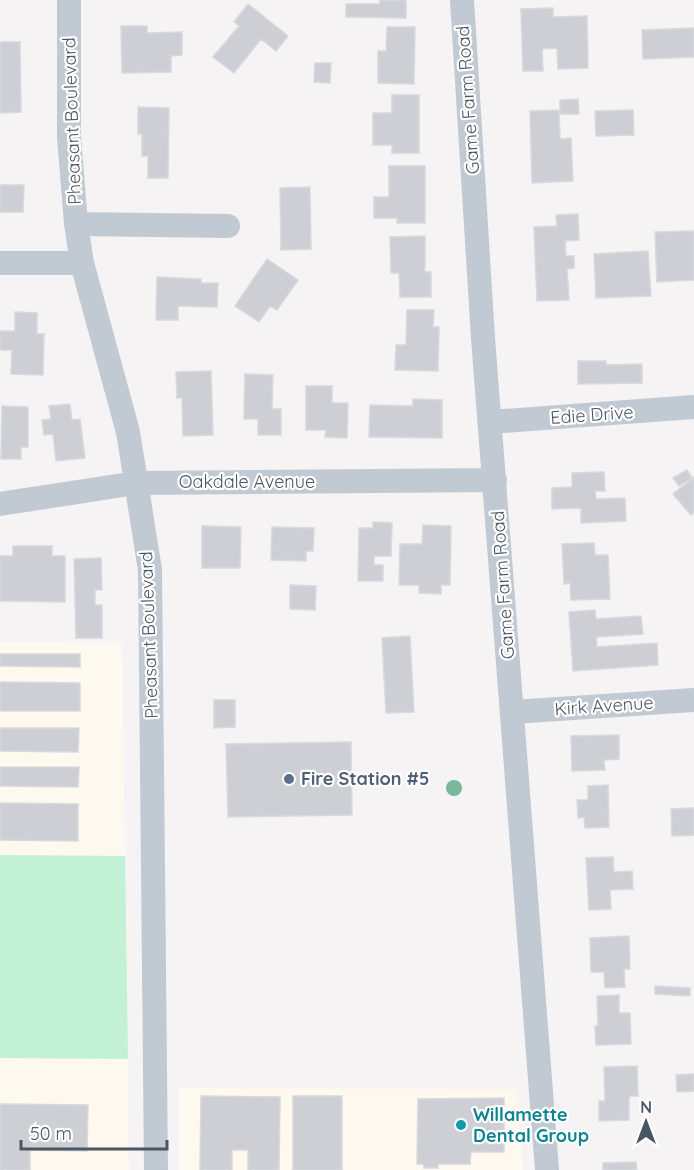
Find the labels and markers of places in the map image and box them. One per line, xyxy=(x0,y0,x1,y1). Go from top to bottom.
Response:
place label: Fire Station #5 xyxy=(301,767,429,790)
marker: Fire Station #5 xyxy=(282,772,296,786)
place label: Willamette Dental Group xyxy=(473,1103,589,1147)
marker: Willamette Dental Group xyxy=(454,1118,468,1132)

